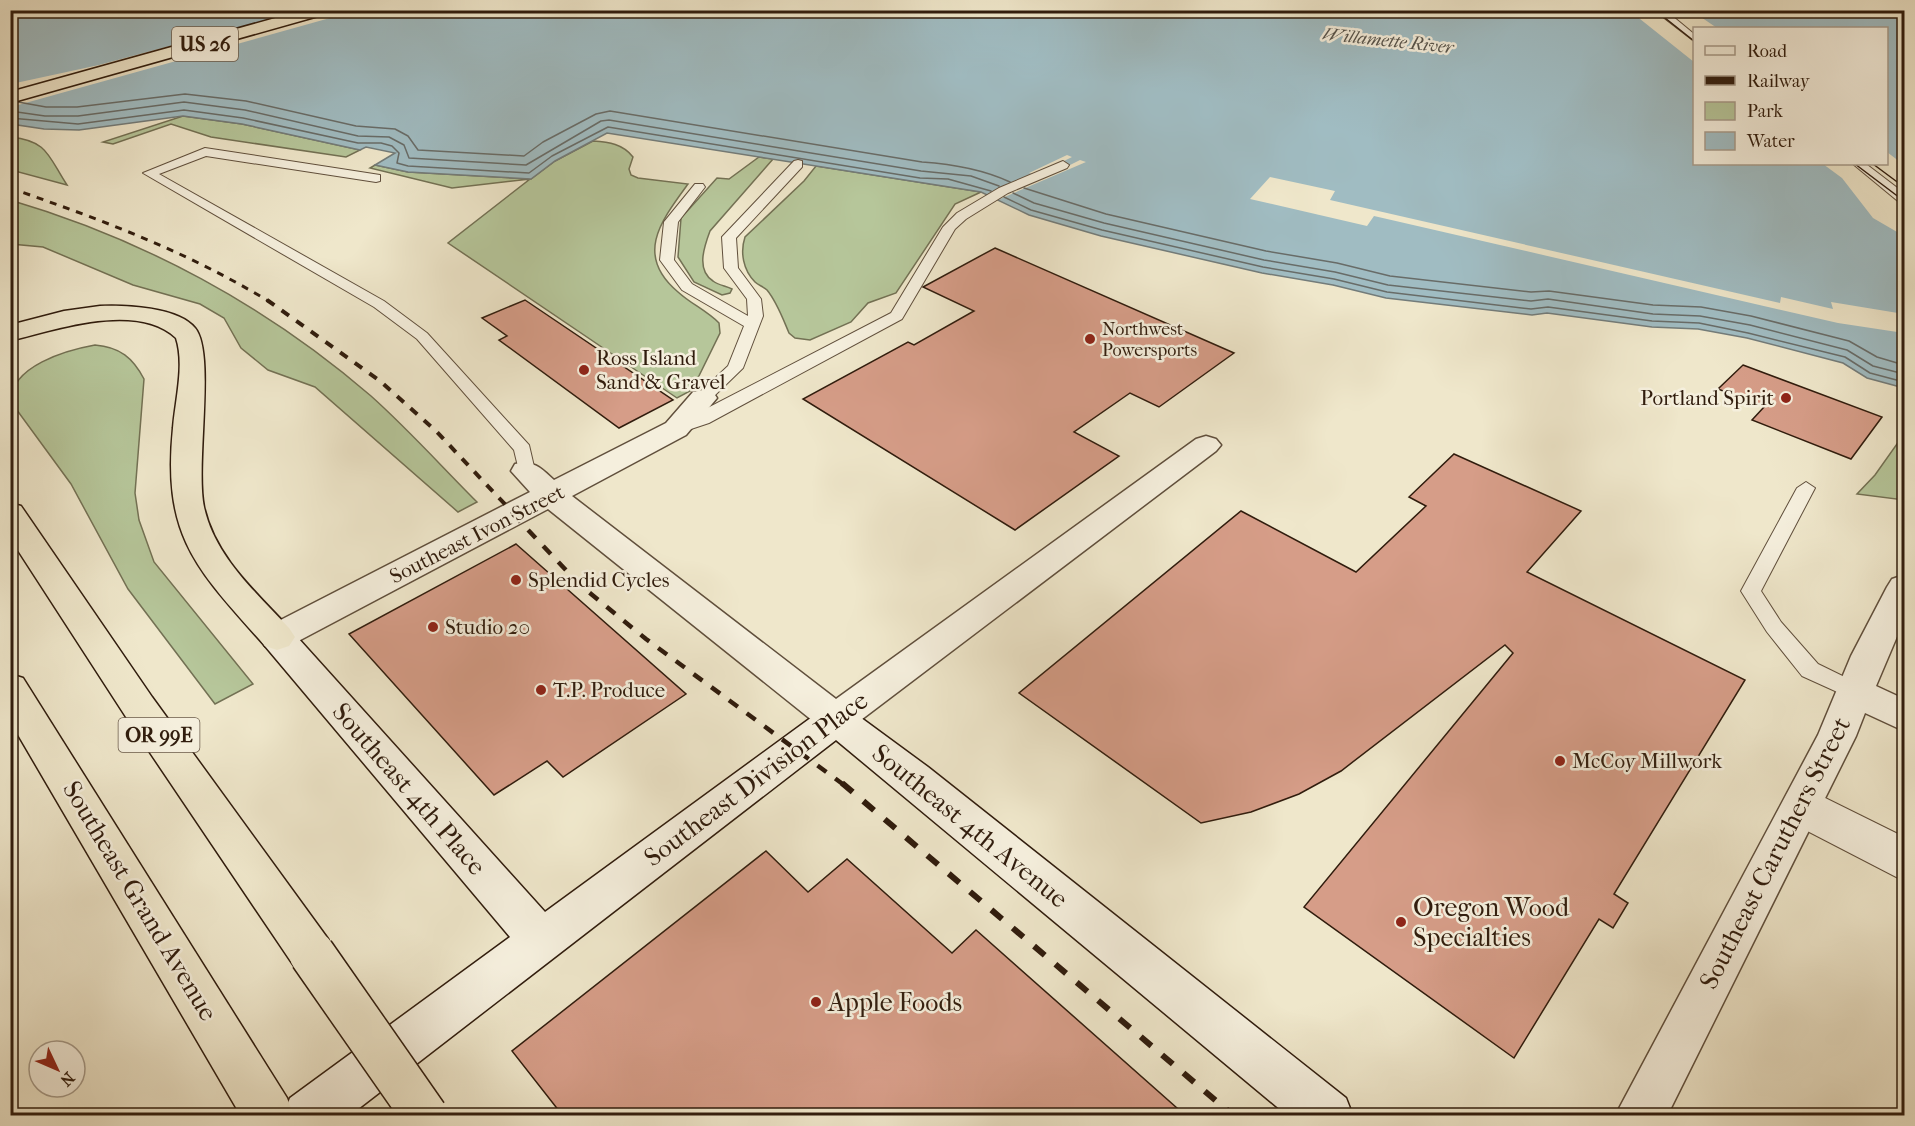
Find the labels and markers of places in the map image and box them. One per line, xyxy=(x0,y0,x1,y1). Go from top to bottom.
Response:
place label: Northwest Powersports xyxy=(1102,319,1197,361)
marker: Northwest Powersports xyxy=(1083,332,1097,346)
place label: Ross Island Sand & Gravel xyxy=(596,346,726,394)
marker: Ross Island Sand & Gravel xyxy=(577,363,591,377)
place label: Portland Spirit xyxy=(1640,386,1774,410)
marker: Portland Spirit xyxy=(1779,391,1793,405)
place label: Splendid Cycles xyxy=(528,568,670,592)
marker: Splendid Cycles xyxy=(509,573,523,587)
place label: Studio 20 xyxy=(445,615,530,639)
marker: Studio 20 xyxy=(426,620,440,634)
place label: T.P. Produce xyxy=(553,678,665,702)
marker: T.P. Produce xyxy=(534,683,548,697)
place label: McCoy Millwork xyxy=(1572,749,1722,773)
marker: McCoy Millwork xyxy=(1553,754,1567,768)
place label: Oregon Wood Specialties xyxy=(1413,892,1570,953)
marker: Oregon Wood Specialties xyxy=(1394,915,1408,929)
place label: Apple Foods xyxy=(827,987,962,1018)
marker: Apple Foods xyxy=(809,995,823,1009)

